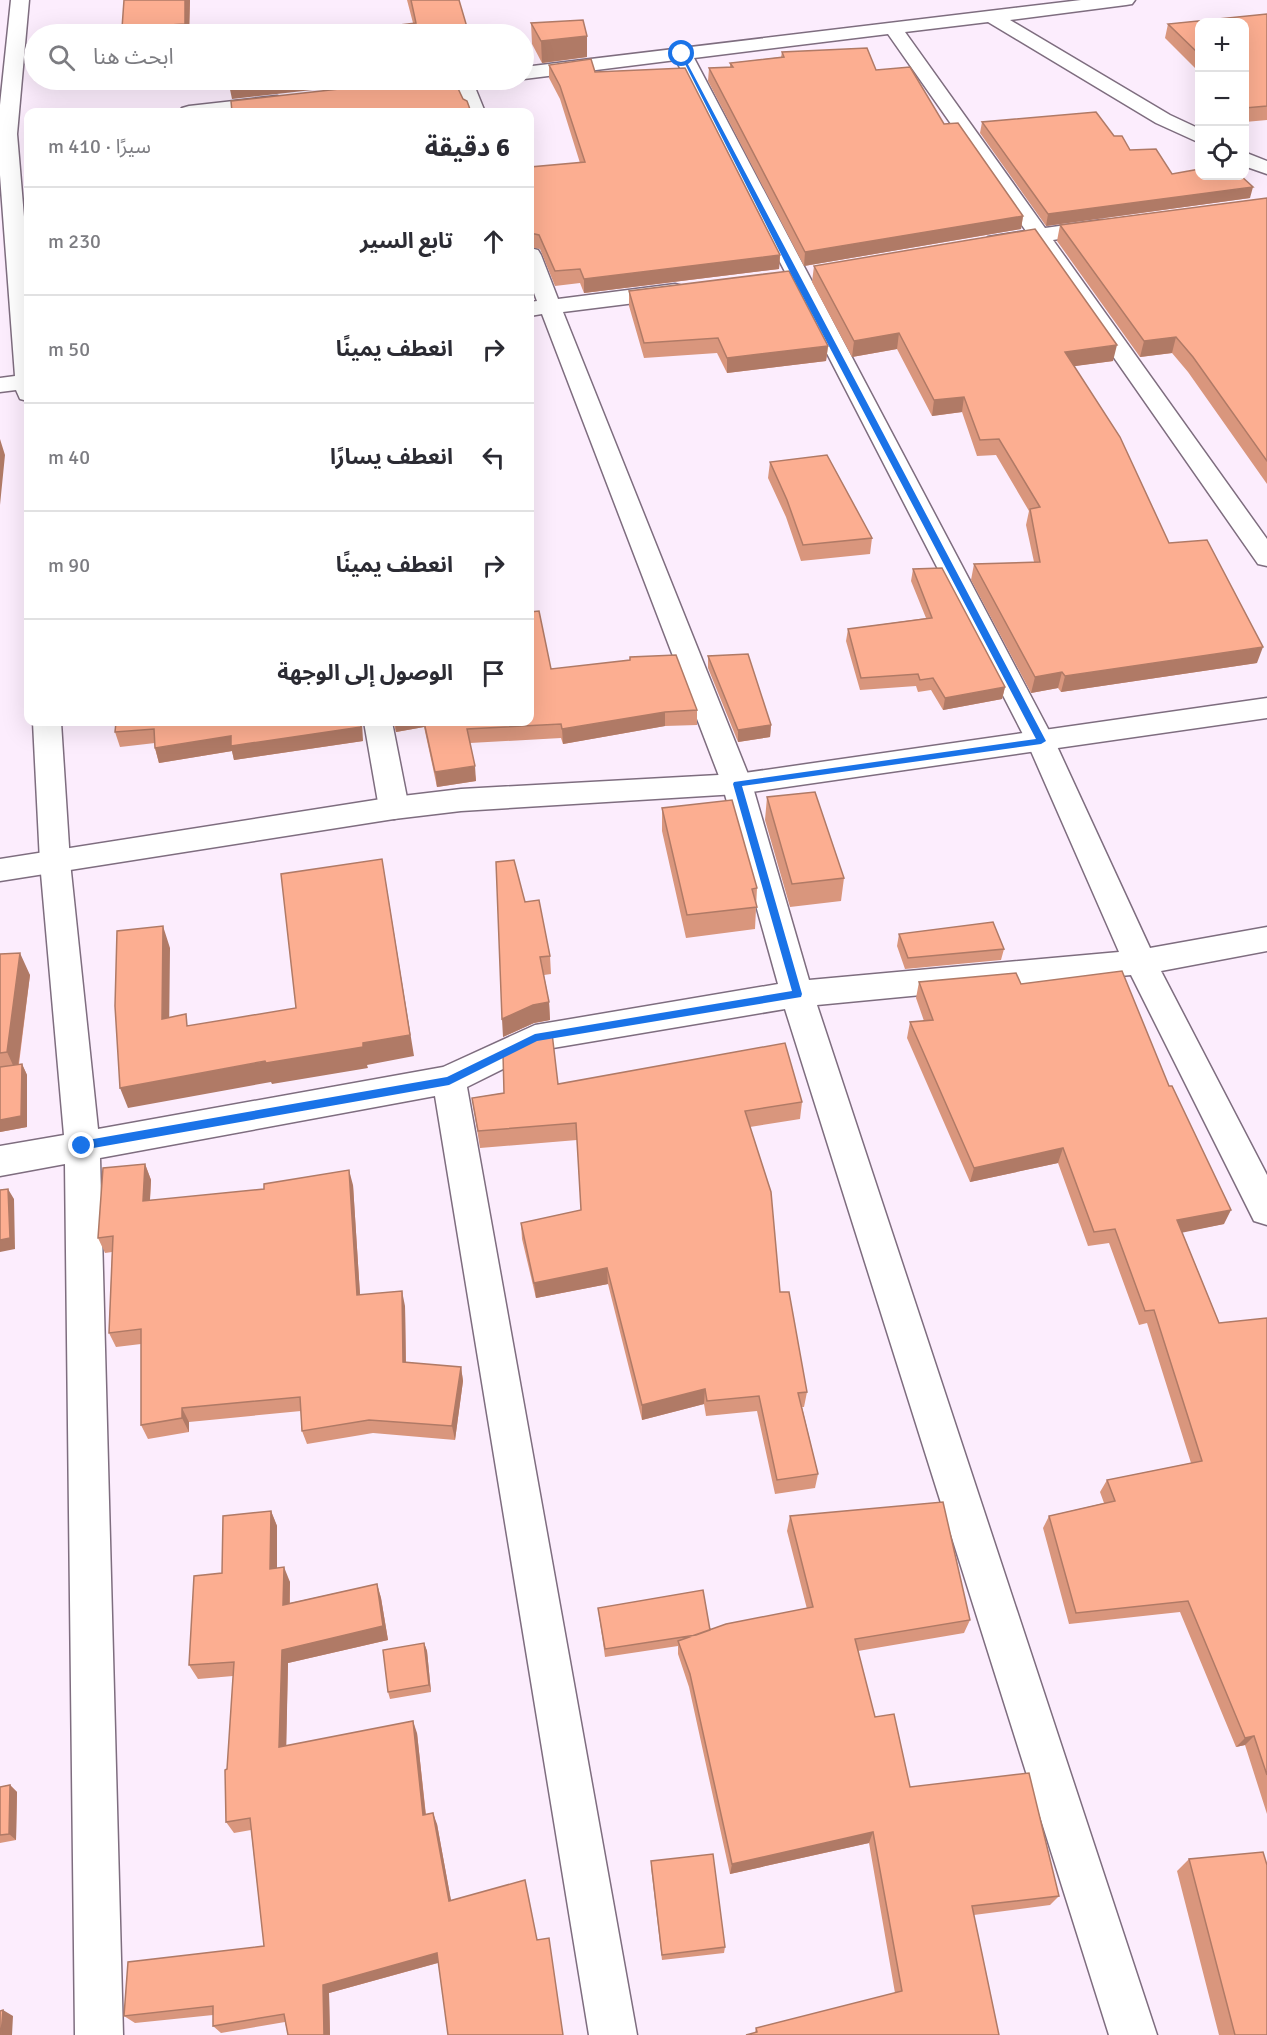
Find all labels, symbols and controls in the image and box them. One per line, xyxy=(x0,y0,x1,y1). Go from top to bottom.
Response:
map controls xyxy=(1195,18,1249,180)
button: + xyxy=(1195,18,1249,72)
search box xyxy=(24,24,534,90)
route start xyxy=(668,40,694,66)
icon: search xyxy=(45,41,78,74)
text: ابحث هنا xyxy=(93,43,174,70)
button: − xyxy=(1195,72,1249,126)
button: locate xyxy=(1195,126,1249,180)
text: 6 دقيقة xyxy=(425,132,510,164)
text: سيرًا · 410 m xyxy=(48,134,151,159)
icon: ahead xyxy=(477,225,510,258)
text: تابع السير xyxy=(360,227,453,254)
text: 230 m xyxy=(48,229,101,254)
icon: right xyxy=(477,333,510,366)
text: انعطف يمينًا xyxy=(336,335,453,362)
text: 50 m xyxy=(48,337,90,362)
icon: left xyxy=(477,441,510,474)
text: انعطف يسارًا xyxy=(330,443,453,470)
text: 40 m xyxy=(48,445,90,470)
icon: right xyxy=(477,549,510,582)
text: انعطف يمينًا xyxy=(336,551,453,578)
text: 90 m xyxy=(48,553,90,578)
icon: arrive xyxy=(477,657,510,690)
text: الوصول إلى الوجهة xyxy=(277,659,453,686)
route end xyxy=(68,1132,94,1158)

